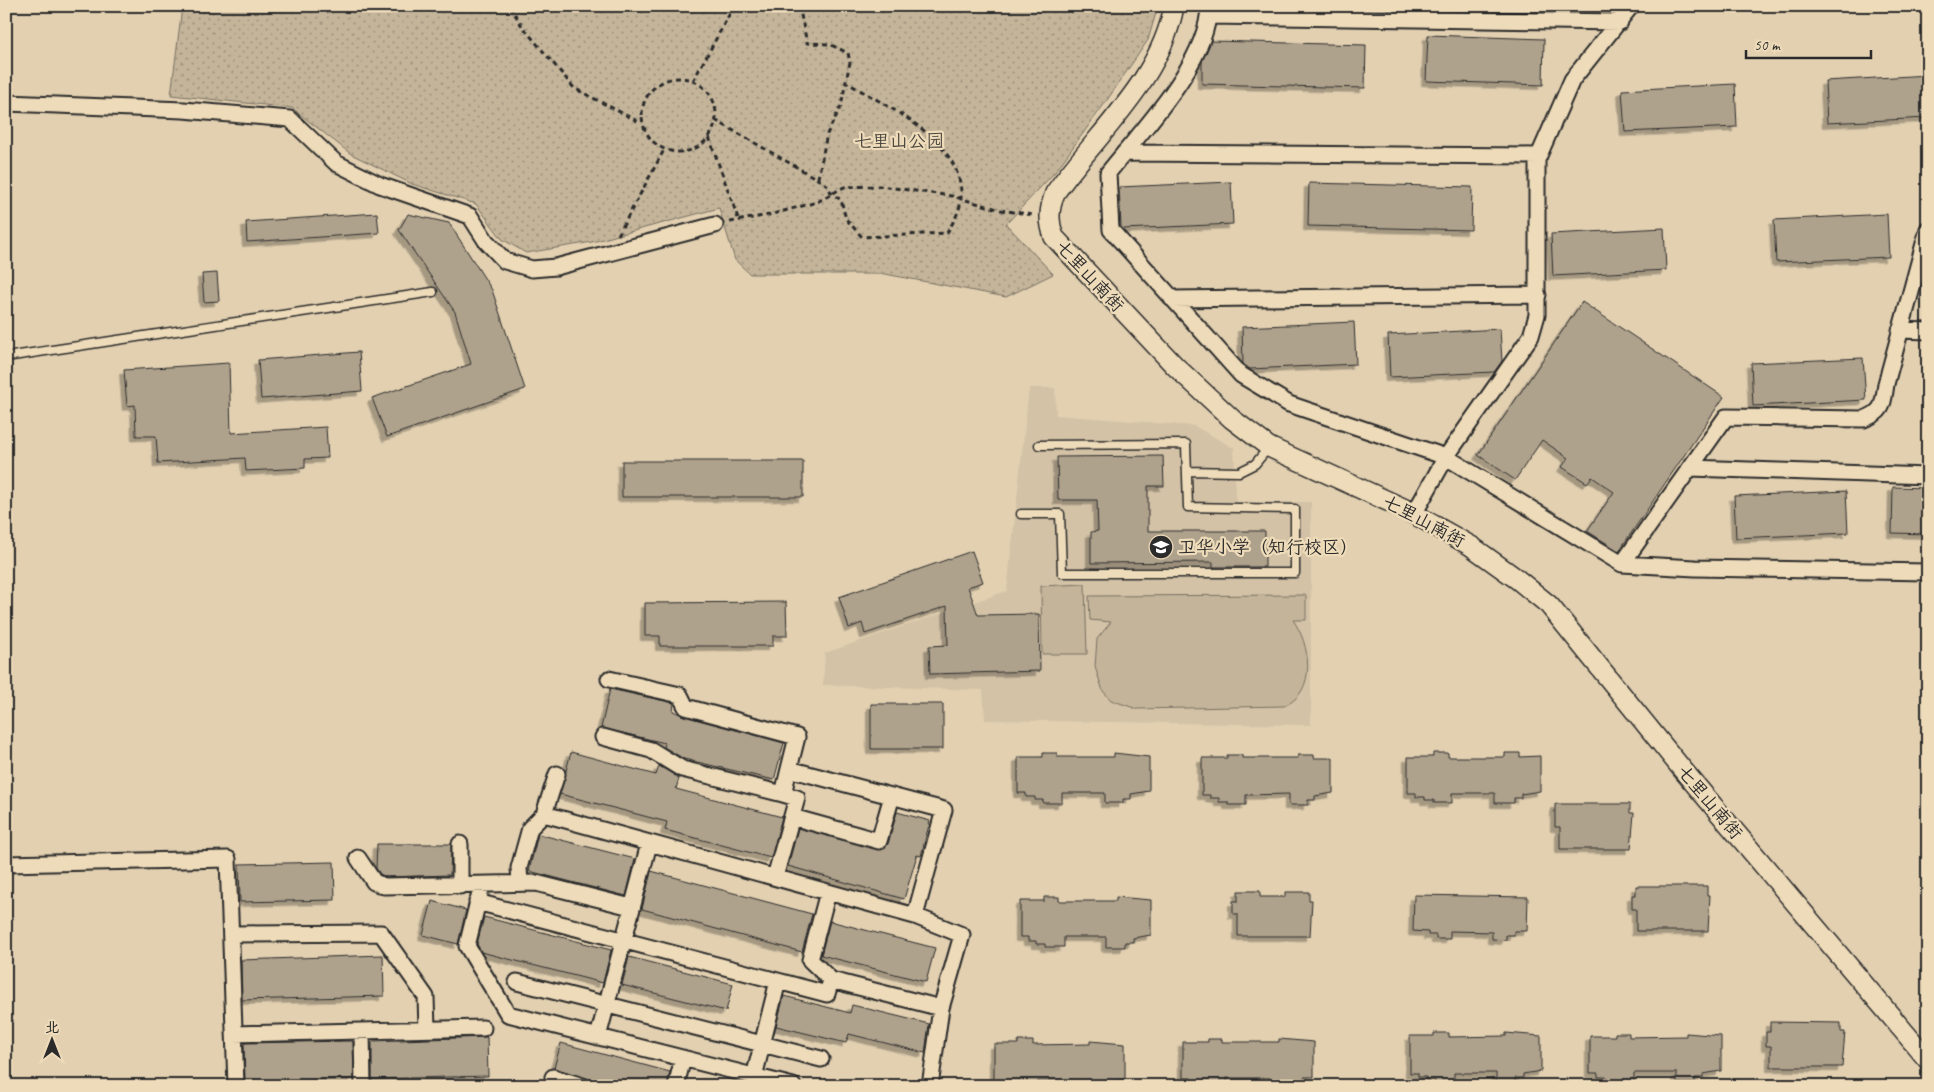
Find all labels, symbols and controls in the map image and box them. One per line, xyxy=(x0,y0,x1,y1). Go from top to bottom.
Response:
scale bar xyxy=(1746,28,1872,60)
text: 50 m xyxy=(1754,36,1781,55)
park label: 七里山公园 xyxy=(854,130,944,152)
street label: 七里山南街 xyxy=(1051,236,1129,316)
street label: 七里山南街 xyxy=(1379,490,1469,552)
school or university icon: 卫华小学（知行校区） xyxy=(1148,534,1174,560)
place label: 卫华小学（知行校区） xyxy=(1178,536,1358,558)
street label: 七里山南街 xyxy=(1673,760,1747,844)
north arrow xyxy=(28,1014,78,1064)
text: 北 xyxy=(45,1019,59,1036)

